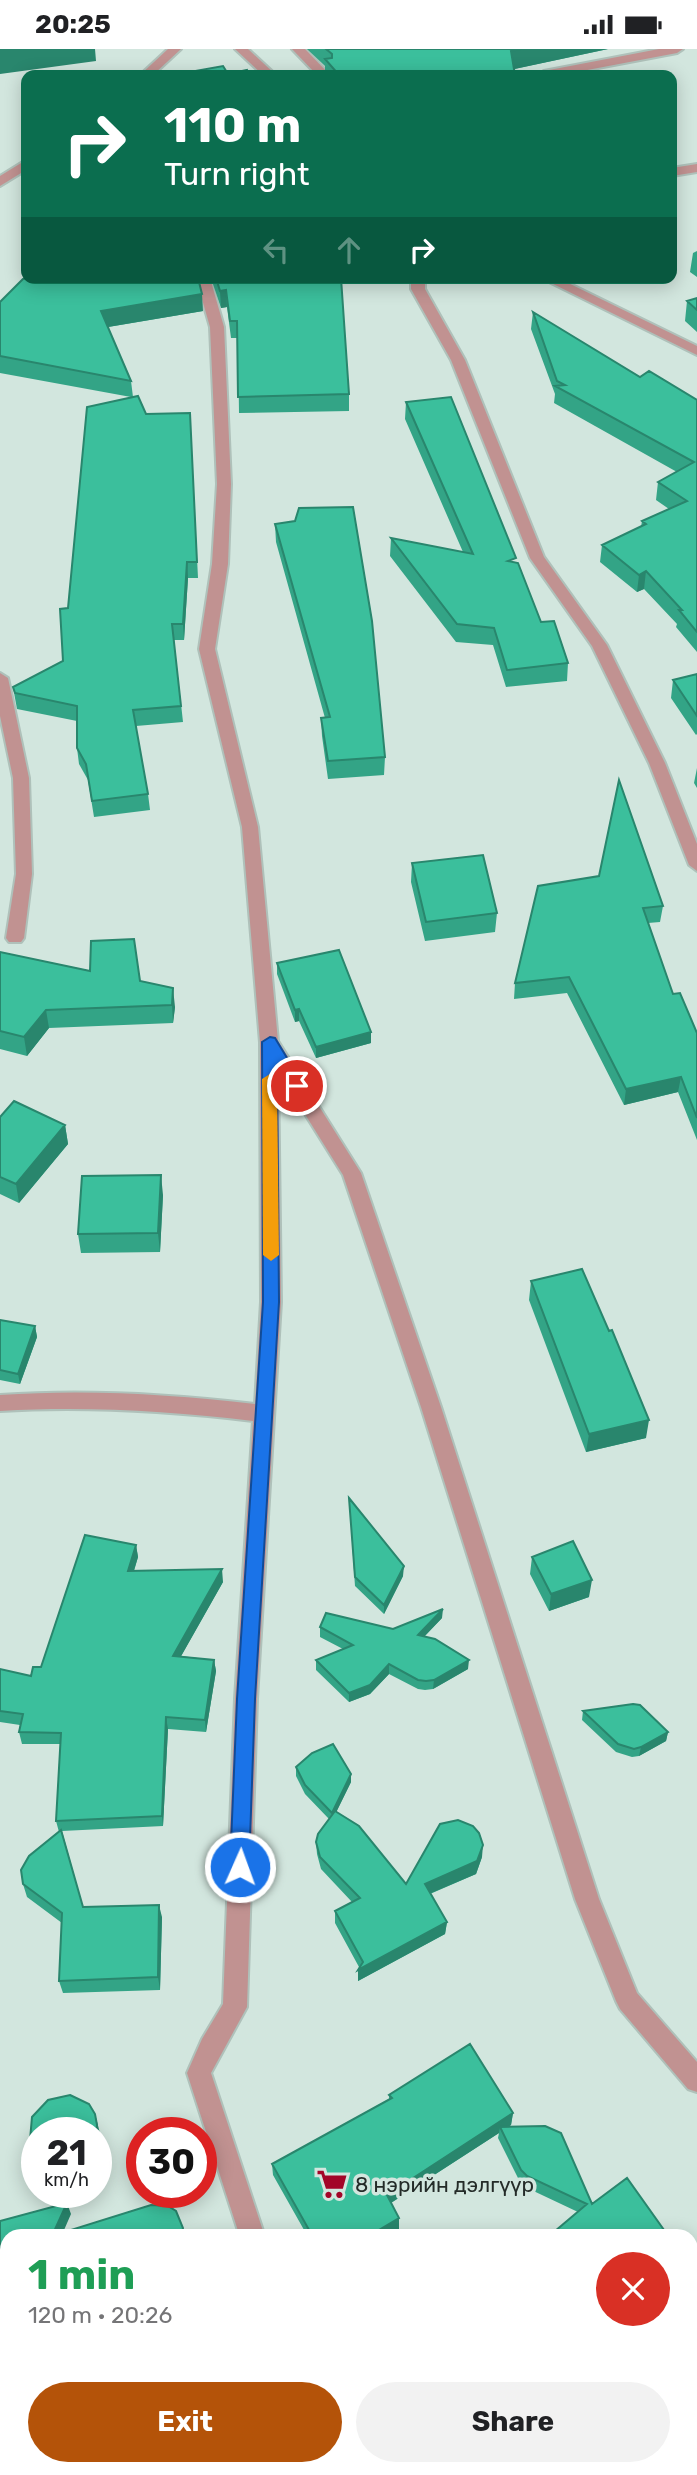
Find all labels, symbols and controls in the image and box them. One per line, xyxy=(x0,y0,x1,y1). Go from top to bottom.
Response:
text: 20:25 xyxy=(35,9,111,40)
text: 110 m xyxy=(164,96,301,154)
icon: right xyxy=(49,98,140,189)
text: Turn right xyxy=(164,155,309,193)
icon: left xyxy=(257,231,295,269)
icon: ahead xyxy=(330,231,368,269)
icon: right xyxy=(403,231,441,269)
pin xyxy=(267,1056,327,1116)
icon: arrive xyxy=(278,1067,316,1105)
position arrow xyxy=(203,1830,277,1904)
speed limit sign: 30 xyxy=(126,2117,217,2208)
text: 21 xyxy=(46,2132,87,2174)
supermarket icon: 8 нэрийн дэлгүүр xyxy=(315,2167,349,2201)
text: km/h xyxy=(44,2169,89,2191)
place label: 8 нэрийн дэлгүүр xyxy=(355,2172,534,2197)
text: 1 min xyxy=(28,2250,135,2300)
button: close xyxy=(596,2252,670,2326)
text: 120 m · 20:26 xyxy=(28,2301,172,2329)
button: Exit xyxy=(28,2382,342,2462)
button: Share xyxy=(356,2382,670,2462)

